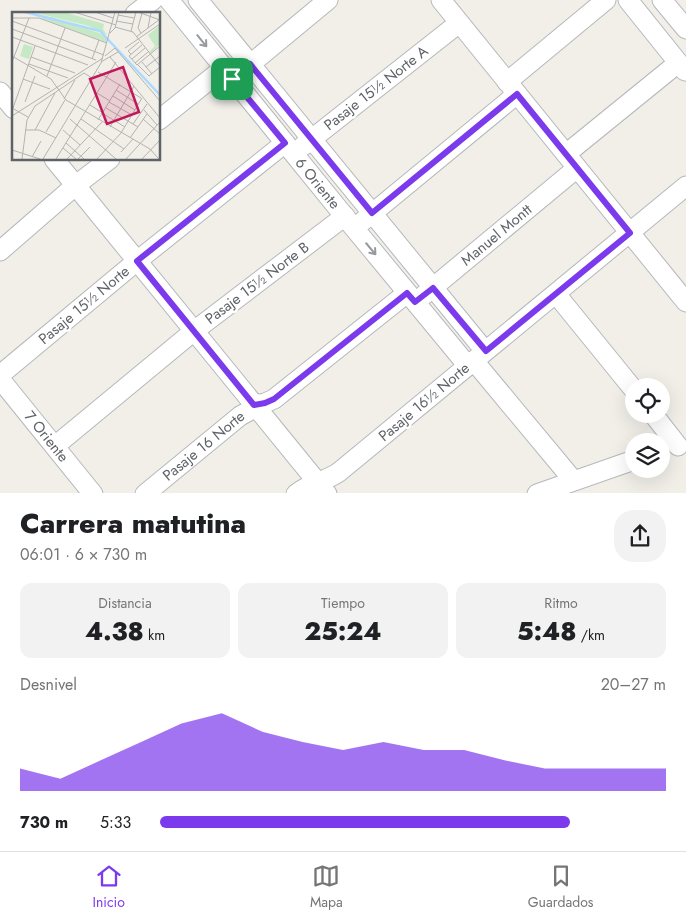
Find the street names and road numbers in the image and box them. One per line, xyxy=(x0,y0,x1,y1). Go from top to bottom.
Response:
street label: Pasaje 15½ Norte A xyxy=(319,40,433,136)
street label: 6 Oriente xyxy=(290,153,346,214)
street label: Manuel Montt xyxy=(456,199,537,271)
street label: Pasaje 15½ Norte B xyxy=(200,236,314,330)
street label: Pasaje 15½ Norte xyxy=(34,260,134,350)
street label: Pasaje 16½ Norte xyxy=(374,357,474,447)
street label: Pasaje 16 Norte xyxy=(158,405,250,486)
street label: 7 Oriente xyxy=(19,406,74,467)

